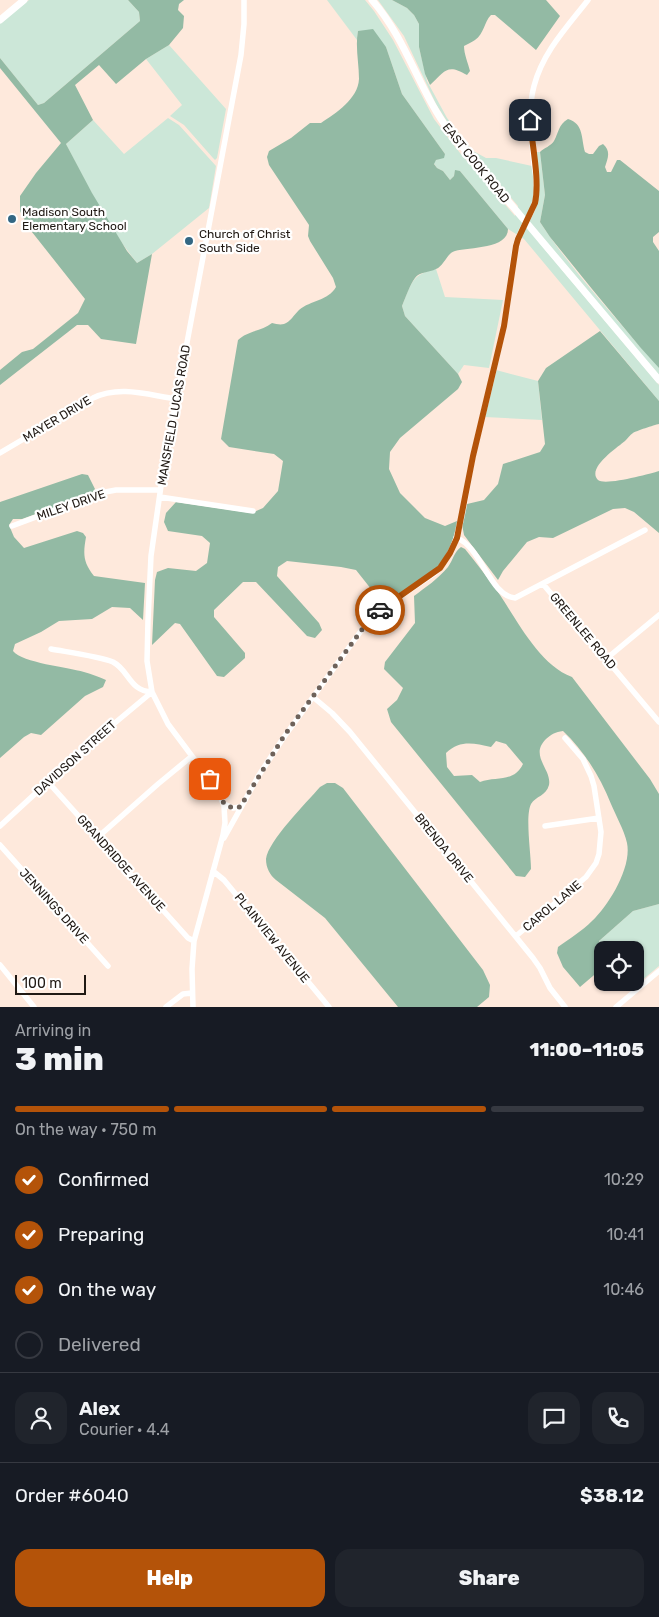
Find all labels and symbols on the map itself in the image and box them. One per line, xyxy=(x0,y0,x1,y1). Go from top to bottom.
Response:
pin xyxy=(509,99,551,141)
street label: EAST COOK ROAD xyxy=(440,120,512,206)
place label: Madison South Elementary School xyxy=(22,205,127,233)
marker: Madison South Elementary School xyxy=(6,213,18,225)
place label: Church of Christ South Side xyxy=(199,227,291,255)
marker: Church of Christ South Side xyxy=(183,235,195,247)
street label: MANSFIELD LUCAS ROAD xyxy=(155,344,193,486)
street label: MAYER DRIVE xyxy=(20,393,94,445)
street label: MILEY DRIVE xyxy=(35,487,107,523)
courier xyxy=(355,585,405,635)
street label: GREENLEE ROAD xyxy=(547,590,619,672)
street label: DAVIDSON STREET xyxy=(31,717,119,799)
pin xyxy=(189,758,231,800)
street label: BRENDA DRIVE xyxy=(412,811,476,885)
street label: GRANDRIDGE AVENUE xyxy=(74,812,168,914)
street label: JENNINGS DRIVE xyxy=(17,866,91,946)
street label: CAROL LANE xyxy=(520,878,584,934)
street label: PLAINVIEW AVENUE xyxy=(232,890,312,986)
scale bar xyxy=(15,972,86,995)

